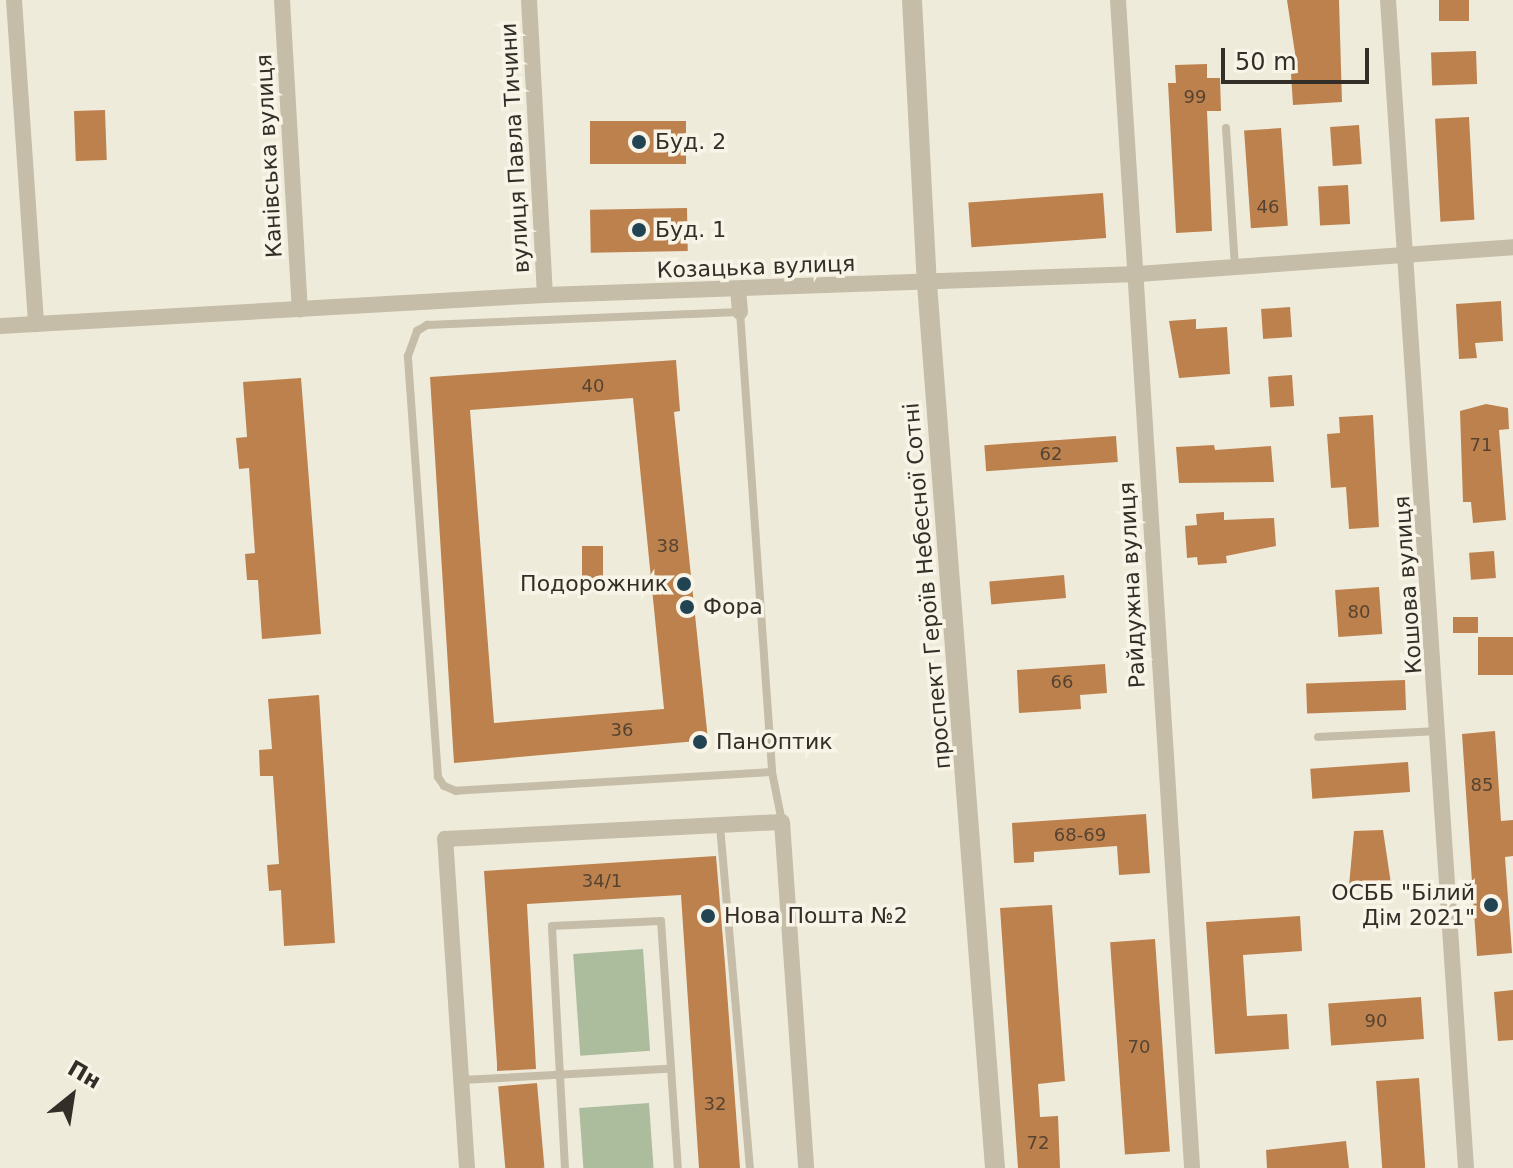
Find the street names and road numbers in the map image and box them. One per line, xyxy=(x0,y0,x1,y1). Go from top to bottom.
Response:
street label: вулиця Павла Тичини xyxy=(495,22,535,274)
street label: Канівська вулиця xyxy=(250,53,288,259)
street label: Козацька вулиця xyxy=(656,250,856,284)
street label: проспект Героїв Небесної Сотні xyxy=(898,402,956,770)
street label: Райдужна вулиця xyxy=(1113,481,1151,689)
street label: Кошова вулиця xyxy=(1389,495,1427,675)

